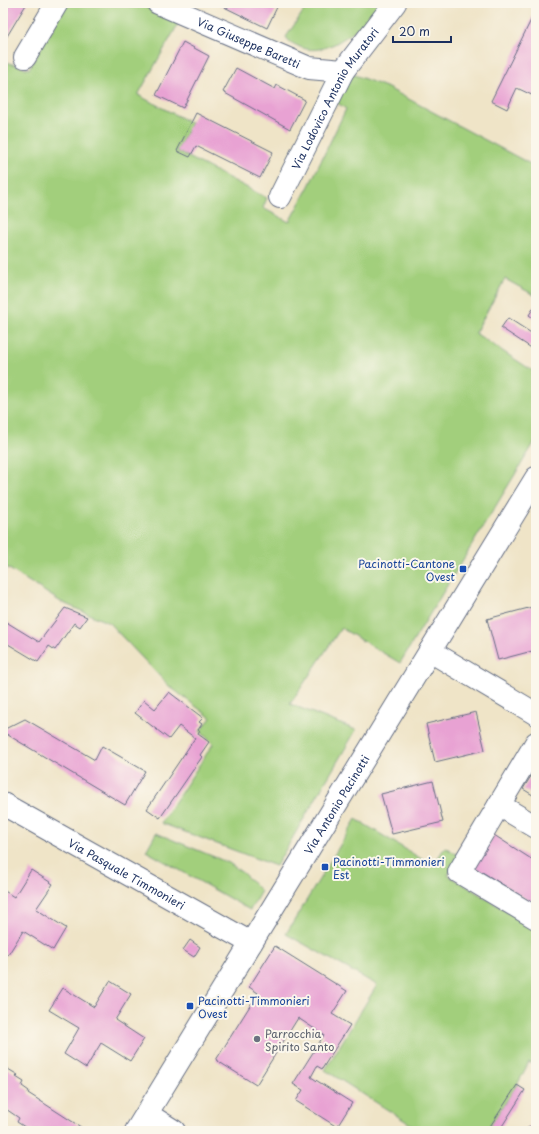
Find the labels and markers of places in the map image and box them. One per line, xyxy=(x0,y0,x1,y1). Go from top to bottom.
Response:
place label: Pacinotti-Cantone Ovest xyxy=(358,555,456,585)
marker: Pacinotti-Cantone Ovest xyxy=(458,564,468,574)
place label: Pacinotti-Timmonieri Est xyxy=(333,853,445,883)
marker: Pacinotti-Timmonieri Est xyxy=(320,862,330,872)
place label: Pacinotti-Timmonieri Ovest xyxy=(198,992,310,1022)
marker: Pacinotti-Timmonieri Ovest xyxy=(185,1001,195,1011)
place label: Parrocchia Spirito Santo xyxy=(265,1025,334,1055)
marker: Parrocchia Spirito Santo xyxy=(252,1034,262,1044)

